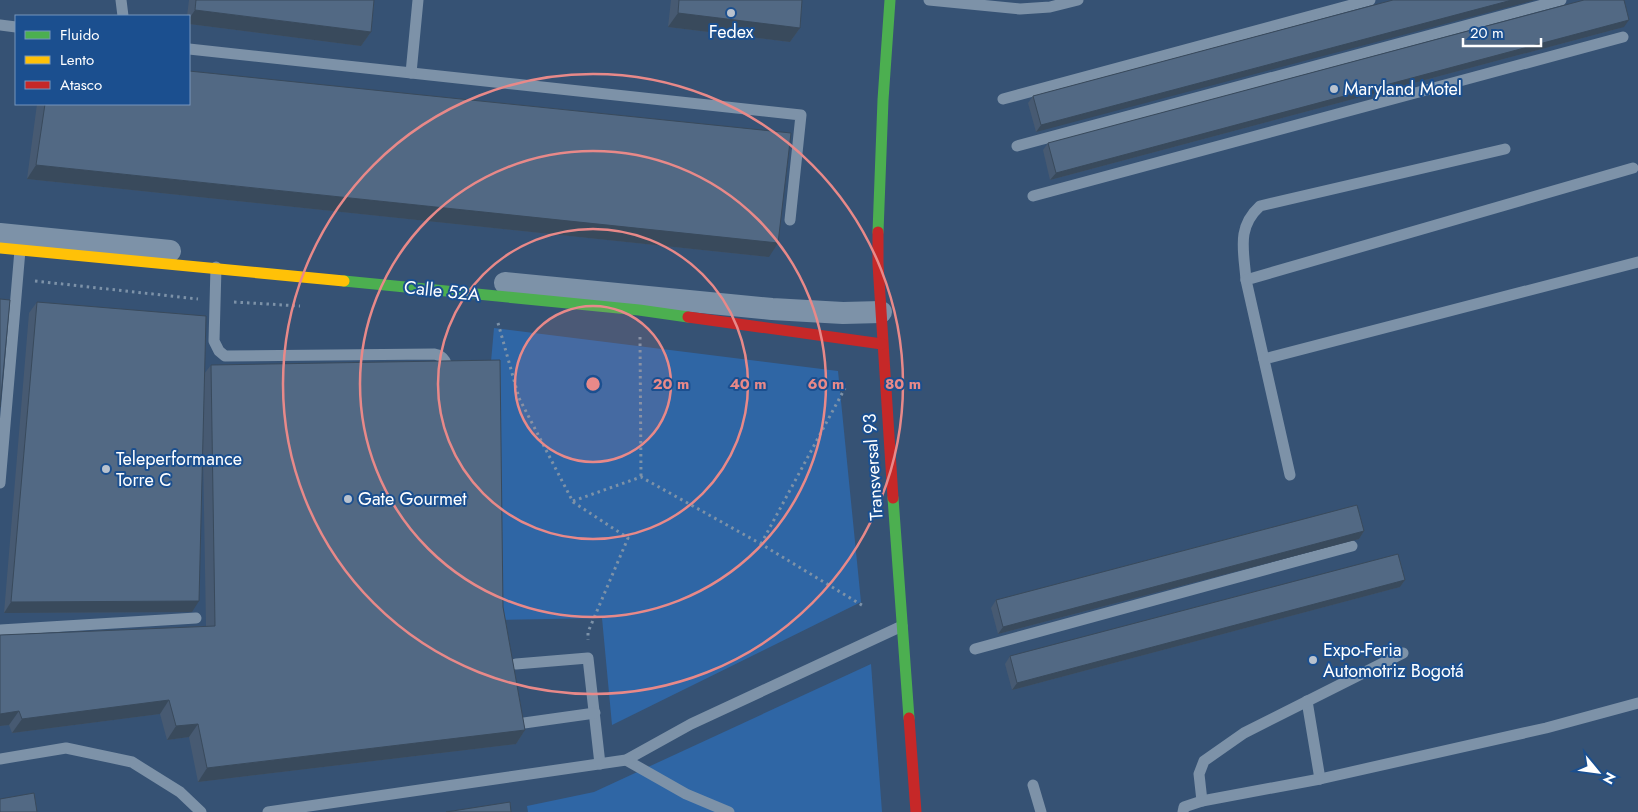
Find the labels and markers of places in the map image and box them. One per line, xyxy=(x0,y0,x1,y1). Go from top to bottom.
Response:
marker: Fedex xyxy=(725,7,737,19)
place label: Fedex xyxy=(709,19,754,45)
place label: Maryland Motel xyxy=(1344,76,1462,102)
marker: Maryland Motel xyxy=(1328,83,1340,95)
centre of rings xyxy=(584,375,602,393)
place label: Teleperformance Torre C xyxy=(116,446,242,493)
marker: Teleperformance Torre C xyxy=(100,463,112,475)
place label: Gate Gourmet xyxy=(358,486,467,512)
marker: Gate Gourmet xyxy=(342,493,354,505)
place label: Expo-Feria Automotriz Bogotá xyxy=(1323,637,1464,684)
marker: Expo-Feria Automotriz Bogotá xyxy=(1307,654,1319,666)

